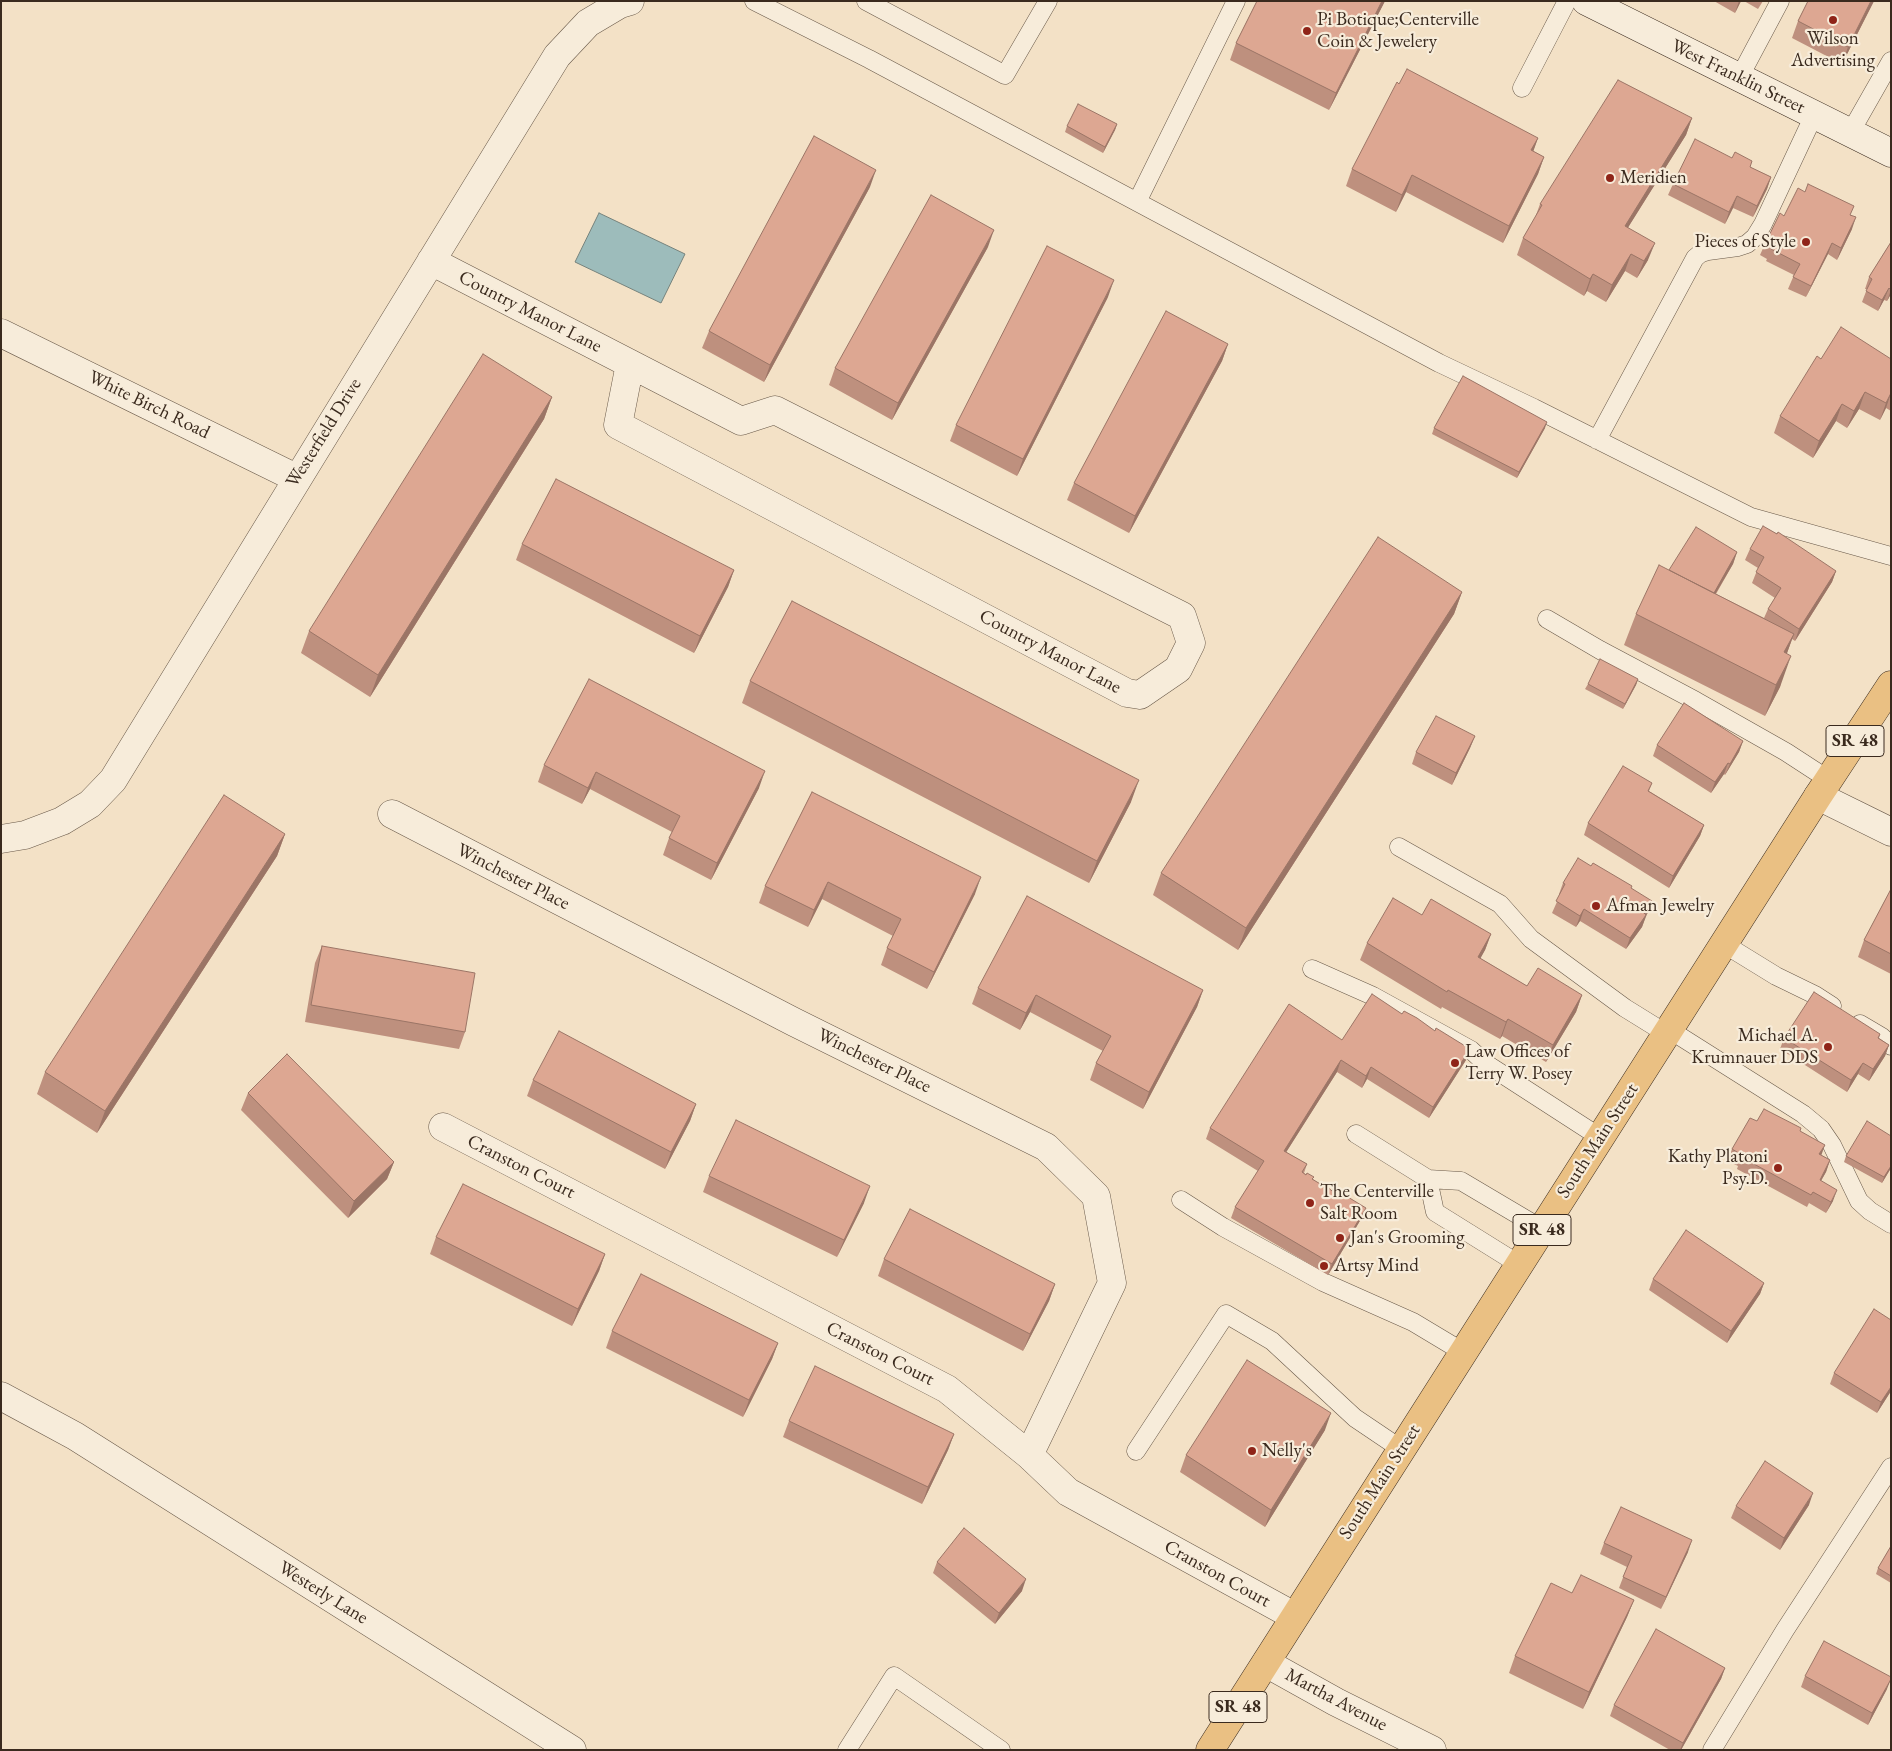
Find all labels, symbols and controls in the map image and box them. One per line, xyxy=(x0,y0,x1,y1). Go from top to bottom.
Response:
place label: Pi Botique;Centerville Coin & Jewelery xyxy=(1317,9,1479,53)
marker: Wilson Advertising xyxy=(1827,14,1839,26)
marker: Pi Botique;Centerville Coin & Jewelery xyxy=(1301,25,1313,37)
place label: Wilson Advertising xyxy=(1791,28,1875,72)
street label: West Franklin Street xyxy=(1667,35,1809,119)
place label: Meridien xyxy=(1620,167,1687,189)
marker: Meridien xyxy=(1604,172,1616,184)
place label: Pieces of Style xyxy=(1695,231,1796,253)
marker: Pieces of Style xyxy=(1800,236,1812,248)
street label: Country Manor Lane xyxy=(455,266,605,358)
street label: White Birch Road xyxy=(85,366,213,444)
street label: Westerfield Drive xyxy=(281,374,367,492)
street label: Country Manor Lane xyxy=(975,605,1125,699)
road number: SR 48 xyxy=(1826,726,1884,756)
street label: Winchester Place xyxy=(453,839,573,915)
place label: Afman Jewelry xyxy=(1606,895,1714,917)
marker: Afman Jewelry xyxy=(1590,900,1602,912)
street label: Winchester Place xyxy=(813,1024,935,1098)
place label: Michael A. Krumnauer DDS xyxy=(1691,1025,1818,1069)
place label: Law Offices of Terry W. Posey xyxy=(1465,1041,1572,1085)
marker: Michael A. Krumnauer DDS xyxy=(1822,1041,1834,1053)
marker: Law Offices of Terry W. Posey xyxy=(1449,1057,1461,1069)
street label: South Main Street xyxy=(1552,1079,1644,1203)
street label: Cranston Court xyxy=(463,1130,579,1204)
place label: Kathy Platoni Psy.D. xyxy=(1668,1146,1768,1190)
marker: Kathy Platoni Psy.D. xyxy=(1772,1162,1784,1174)
place label: The Centerville Salt Room xyxy=(1320,1181,1434,1225)
marker: The Centerville Salt Room xyxy=(1304,1197,1316,1209)
road number: SR 48 xyxy=(1513,1214,1571,1246)
place label: Jan's Grooming xyxy=(1350,1227,1465,1249)
marker: Jan's Grooming xyxy=(1334,1232,1346,1244)
place label: Artsy Mind xyxy=(1334,1255,1419,1277)
marker: Artsy Mind xyxy=(1318,1260,1330,1272)
street label: Cranston Court xyxy=(822,1317,938,1391)
street label: South Main Street xyxy=(1334,1420,1426,1544)
place label: Nelly's xyxy=(1262,1440,1312,1462)
marker: Nelly's xyxy=(1246,1445,1258,1457)
street label: Cranston Court xyxy=(1160,1535,1274,1613)
street label: Westerly Lane xyxy=(274,1556,372,1630)
street label: Martha Avenue xyxy=(1281,1664,1391,1736)
road number: SR 48 xyxy=(1209,1691,1267,1722)

